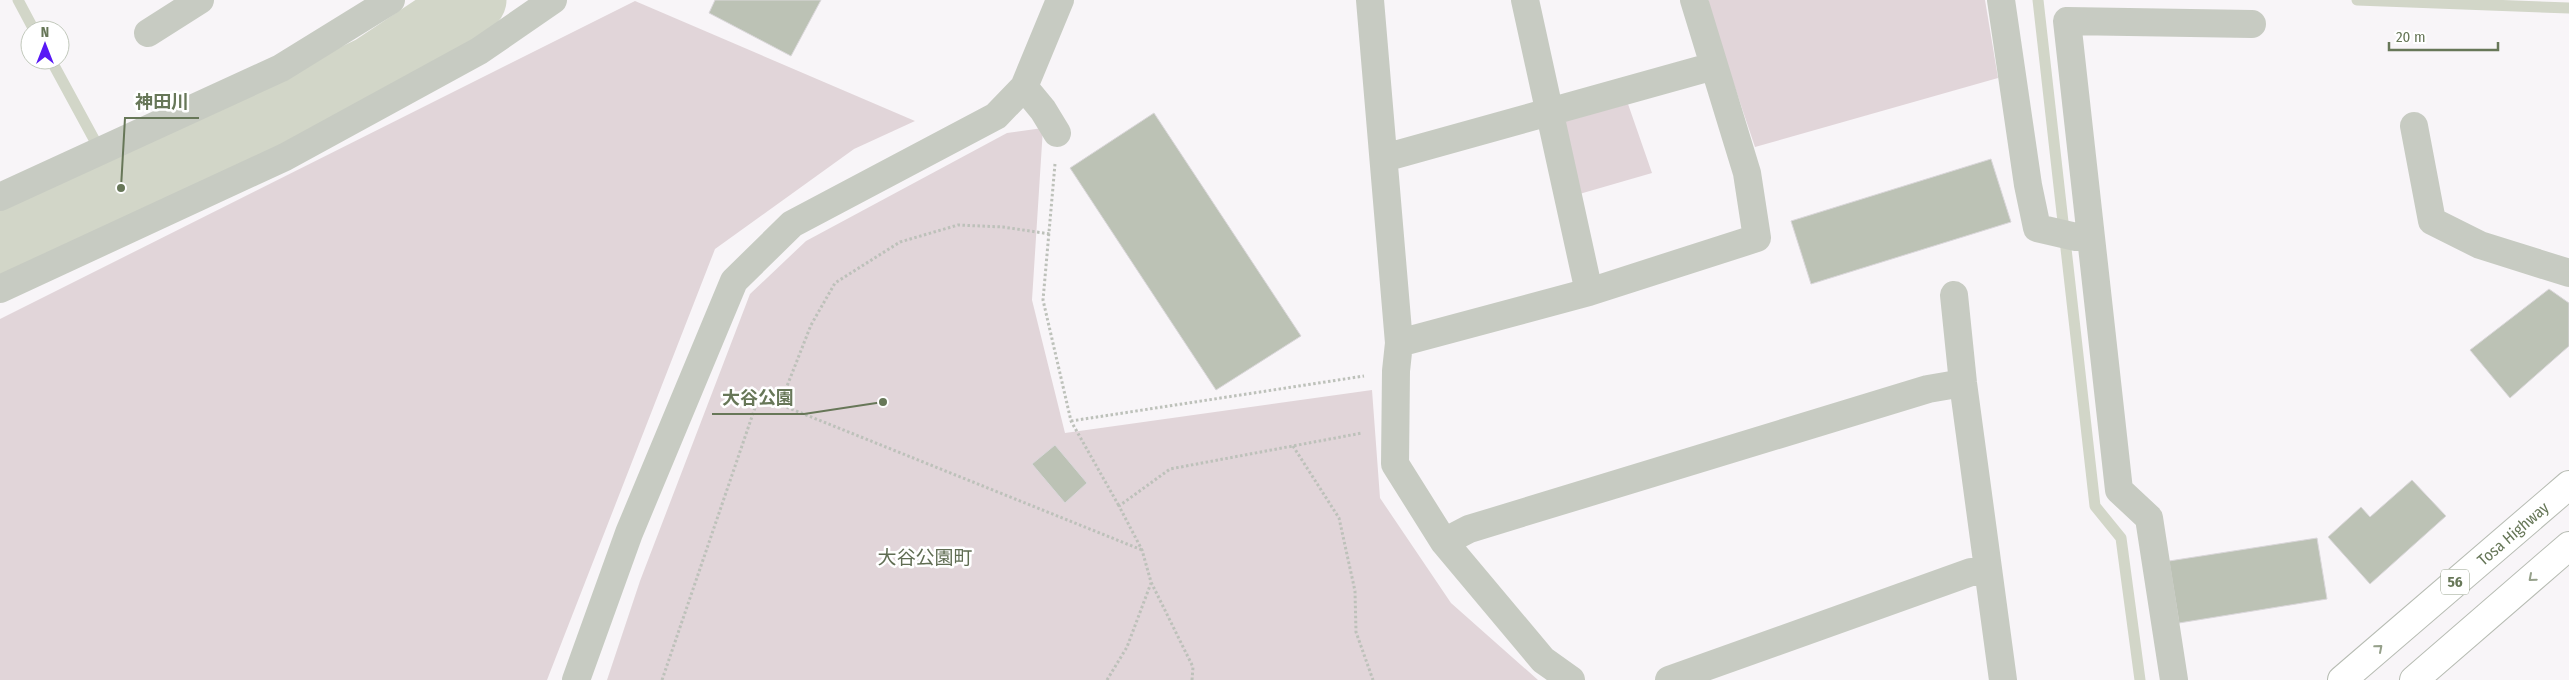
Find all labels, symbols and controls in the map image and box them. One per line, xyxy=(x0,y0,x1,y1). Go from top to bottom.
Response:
north arrow xyxy=(20,20,70,70)
scale bar xyxy=(2389,20,2498,52)
text: N xyxy=(41,24,49,41)
text: 20 m xyxy=(2396,28,2426,46)
callout: 神田川 xyxy=(125,85,199,118)
text: 神田川 xyxy=(135,91,189,113)
callout: 大谷公園 xyxy=(712,381,804,414)
text: 大谷公園 xyxy=(722,387,794,409)
street label: Tosa Highway xyxy=(2473,497,2553,569)
district label: 大谷公園町 xyxy=(877,546,973,569)
road number: 56 xyxy=(2441,570,2469,594)
one-way arrow xyxy=(2529,572,2538,581)
one-way arrow xyxy=(2373,645,2382,654)

